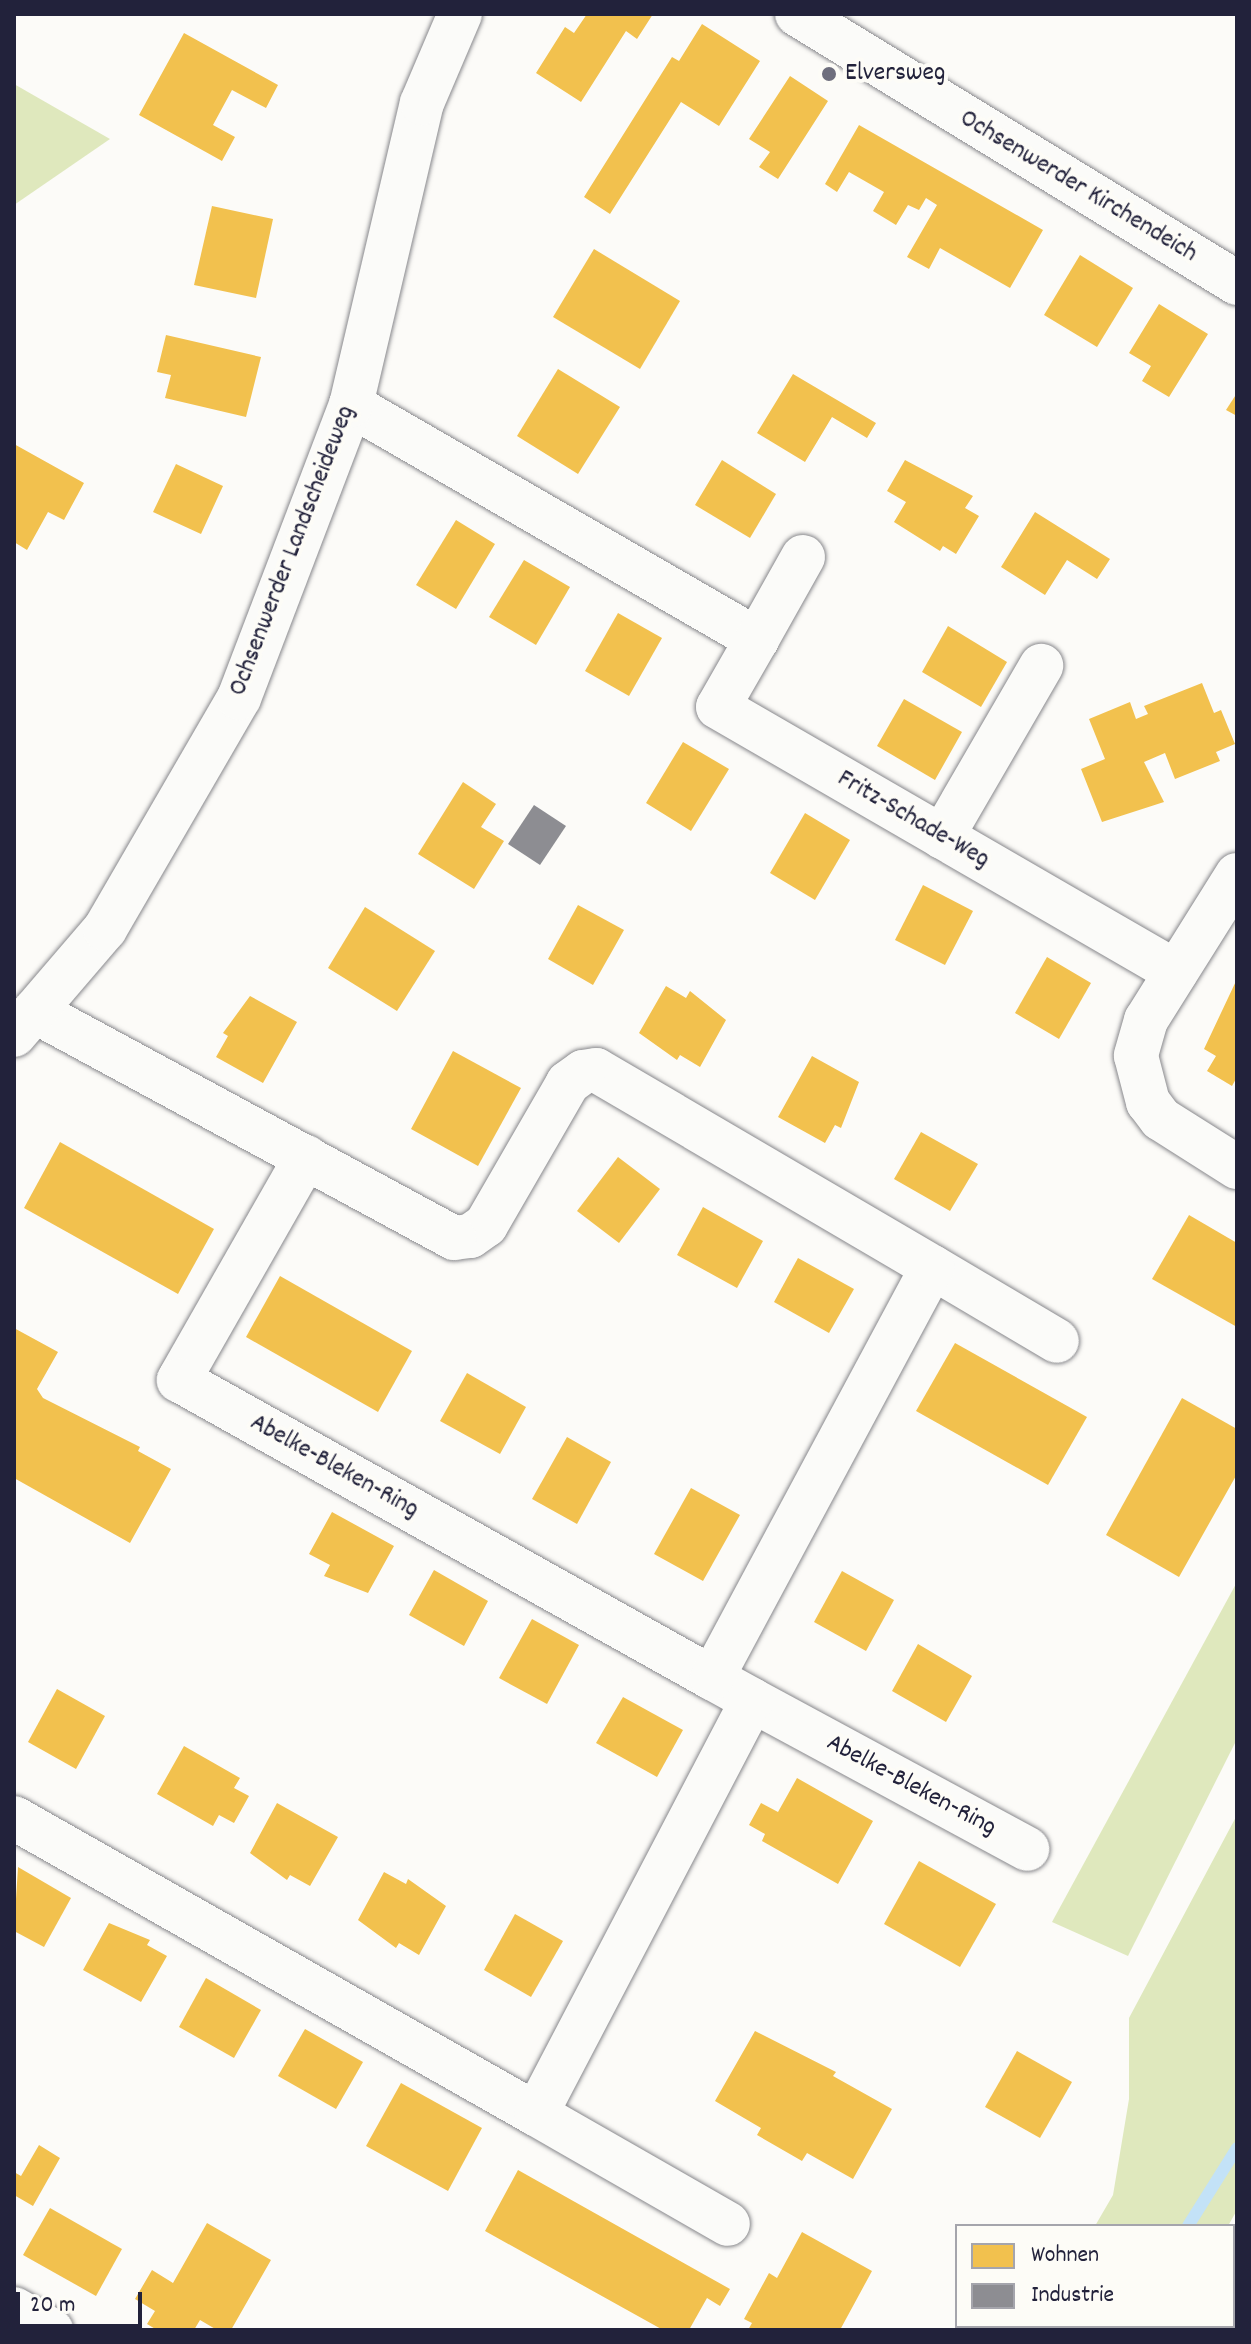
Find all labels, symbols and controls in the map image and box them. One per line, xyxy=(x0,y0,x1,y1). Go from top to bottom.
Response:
place label: Elversweg xyxy=(845,58,945,90)
marker: Elversweg xyxy=(820,65,838,83)
street label: Ochsenwerder Kirchendeich xyxy=(954,104,1202,270)
street label: Ochsenwerder Landscheideweg xyxy=(223,401,363,701)
street label: Fritz-Schade-Weg xyxy=(831,764,995,876)
street label: Abelke-Bleken-Ring xyxy=(244,1408,424,1526)
street label: Abelke-Bleken-Ring xyxy=(821,1728,1001,1844)
legend xyxy=(955,2224,1235,2328)
text: Wohnen xyxy=(1031,2239,1099,2273)
scale bar xyxy=(20,2276,146,2326)
text: Industrie xyxy=(1031,2279,1114,2313)
text: 20 m xyxy=(30,2289,76,2323)

